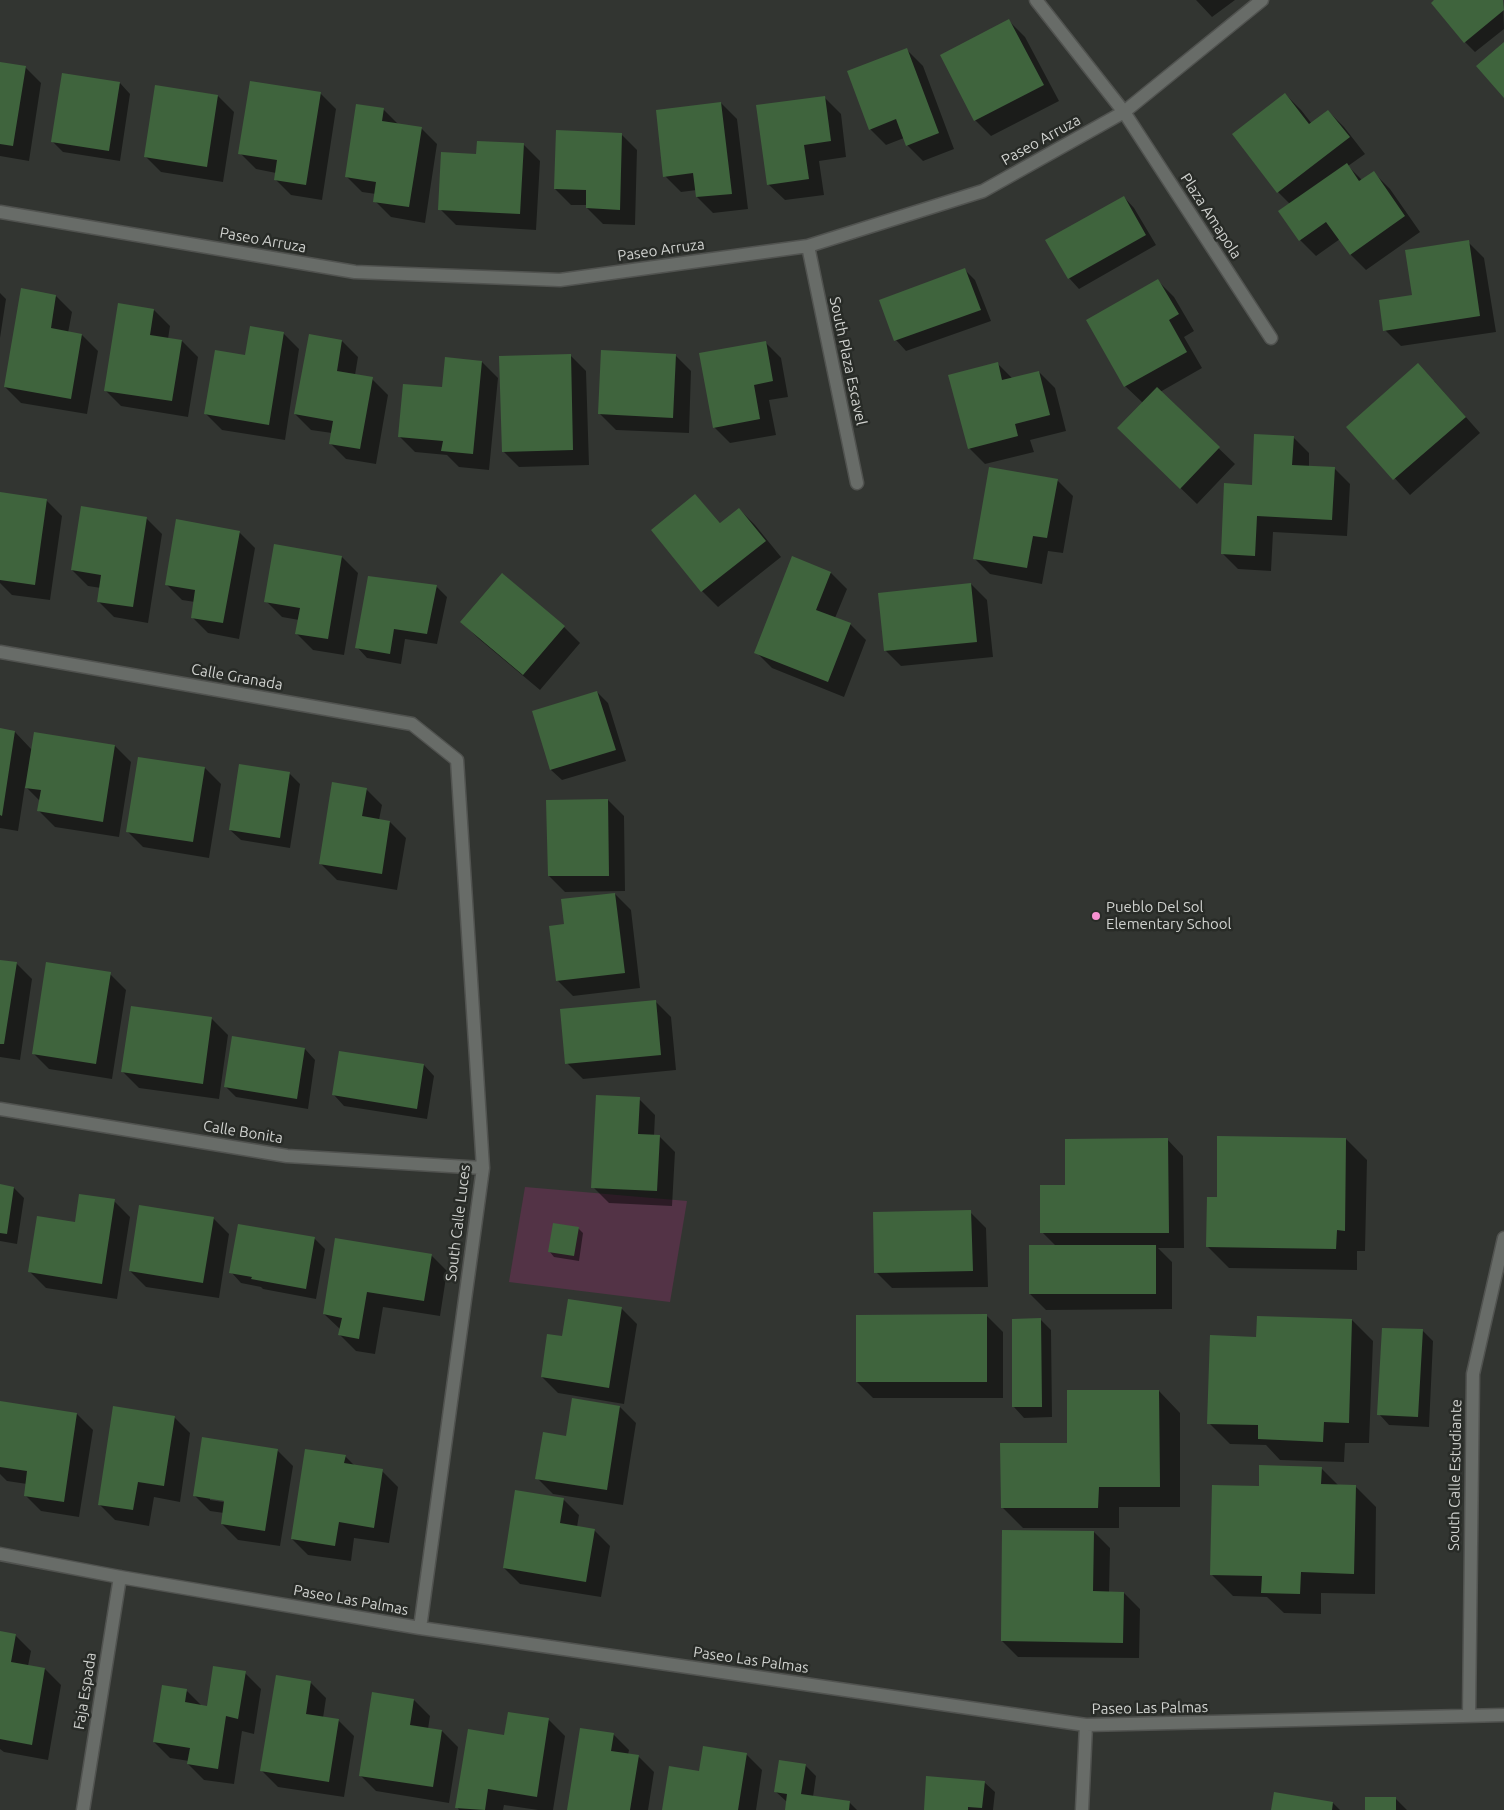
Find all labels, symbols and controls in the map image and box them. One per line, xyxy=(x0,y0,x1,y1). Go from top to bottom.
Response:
street label: Paseo Arruza xyxy=(998,111,1084,169)
street label: Plaza Amapola xyxy=(1177,170,1245,262)
street label: Paseo Arruza xyxy=(218,224,308,256)
street label: Paseo Arruza xyxy=(616,235,706,265)
street label: South Plaza Escavel xyxy=(826,295,870,427)
street label: Calle Granada xyxy=(190,660,284,694)
place label: Pueblo Del Sol Elementary School xyxy=(1106,898,1232,933)
marker: Pueblo Del Sol Elementary School xyxy=(1090,910,1102,922)
street label: Calle Bonita xyxy=(202,1117,284,1147)
street label: South Calle Luces xyxy=(442,1164,474,1282)
street label: South Calle Estudiante xyxy=(1445,1399,1465,1551)
street label: Paseo Las Palmas xyxy=(292,1581,410,1619)
street label: Paseo Las Palmas xyxy=(692,1643,810,1677)
street label: Faja Espada xyxy=(70,1651,100,1731)
street label: Paseo Las Palmas xyxy=(1092,1698,1208,1718)

